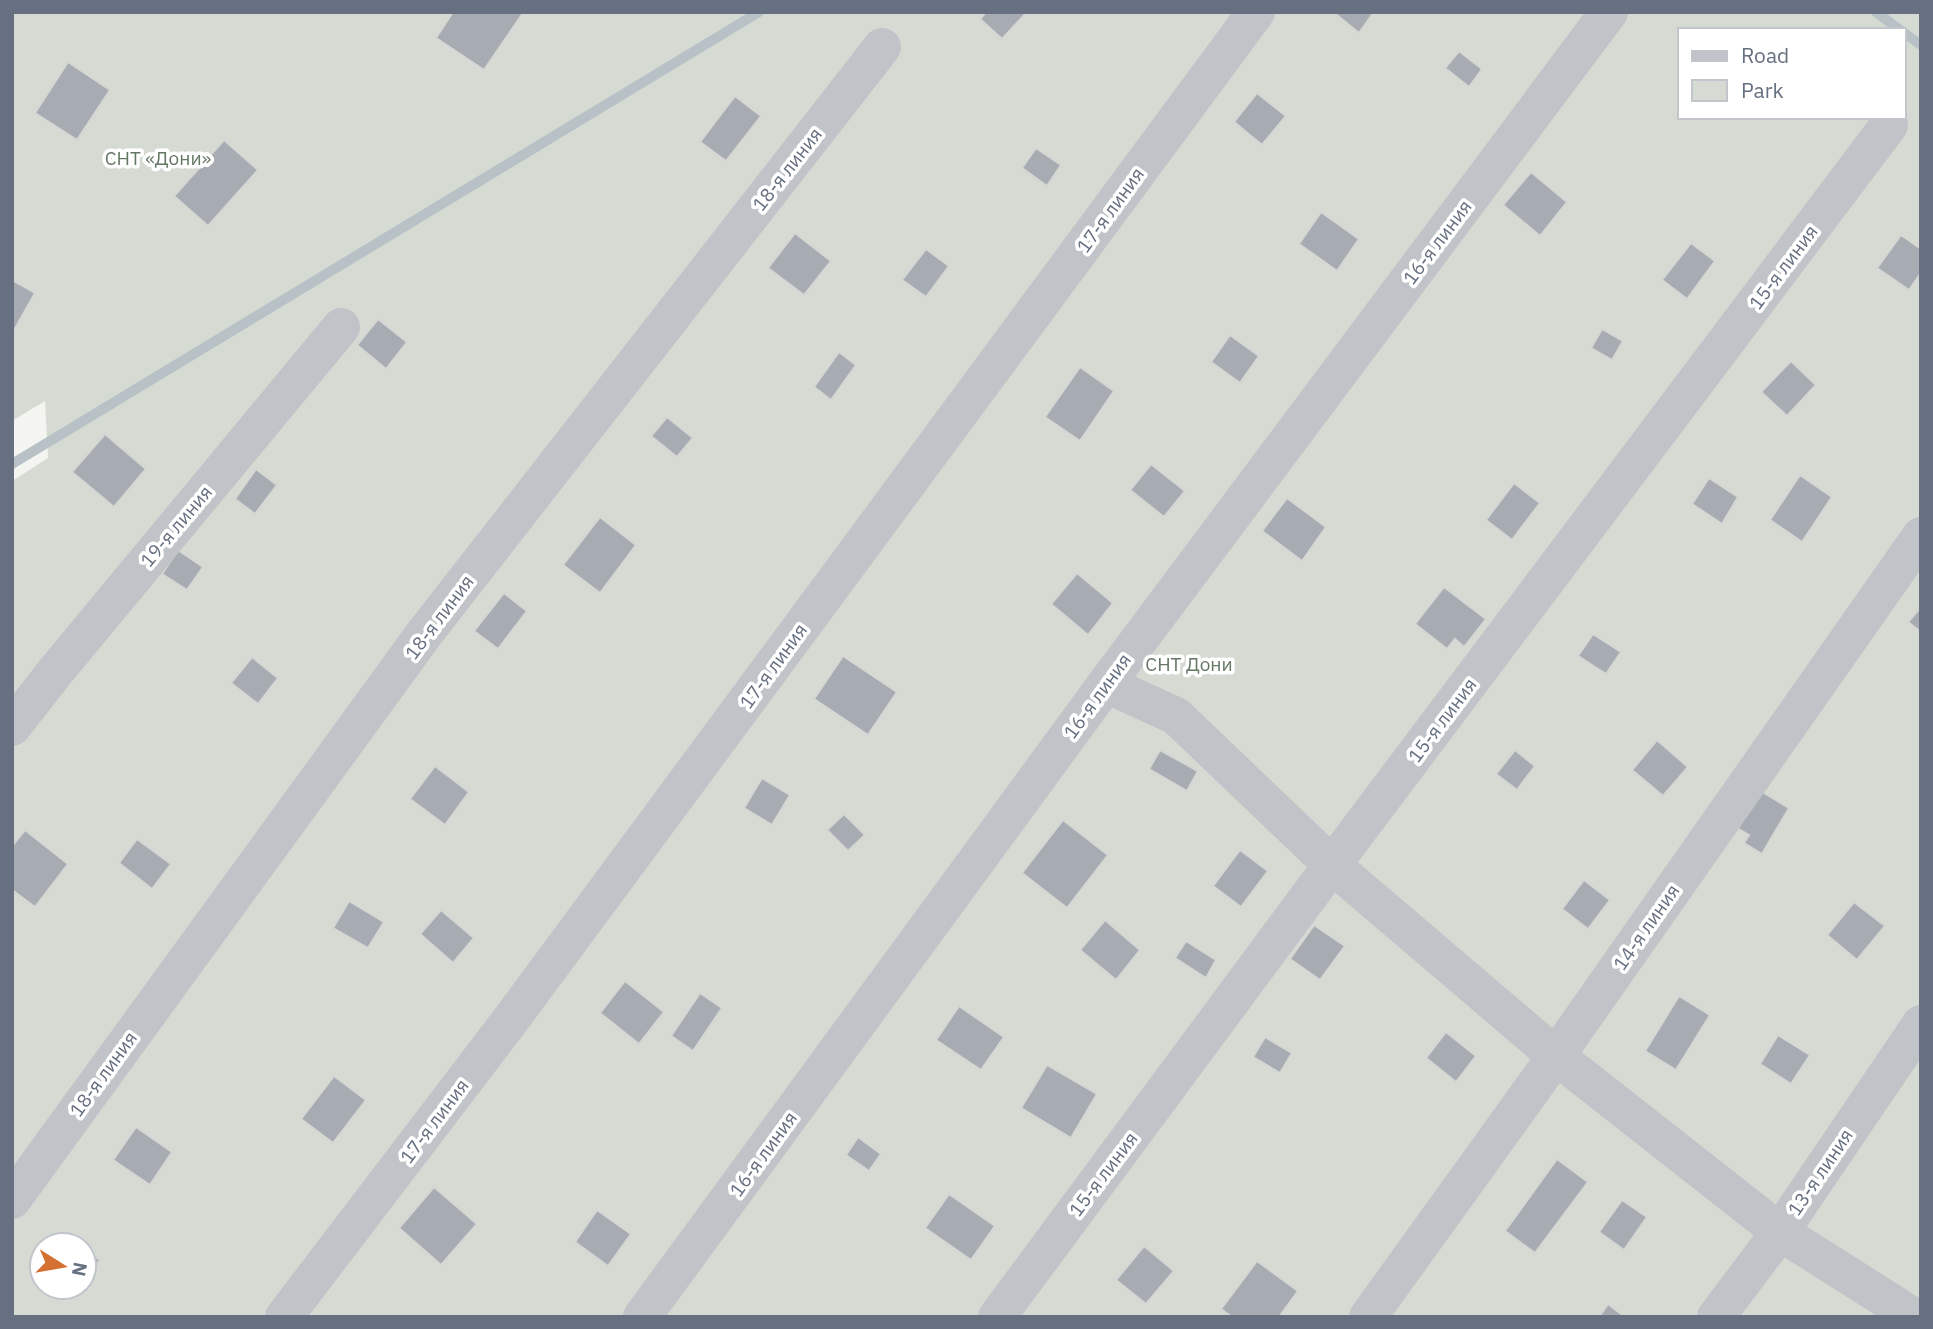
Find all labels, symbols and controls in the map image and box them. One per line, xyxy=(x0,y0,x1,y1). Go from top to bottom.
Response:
legend xyxy=(1678,28,1905,119)
text: Road xyxy=(1741,41,1789,69)
text: Park xyxy=(1741,76,1784,104)
street label: 18-я линия xyxy=(747,122,827,216)
park label: СНТ «Дони» xyxy=(105,146,212,170)
street label: 17-я линия xyxy=(1071,163,1149,257)
street label: 16-я линия xyxy=(1397,195,1477,289)
street label: 15-я линия xyxy=(1743,220,1823,314)
street label: 19-я линия xyxy=(135,480,217,572)
street label: 18-я линия xyxy=(399,570,479,664)
street label: 17-я линия xyxy=(734,619,812,713)
street label: 16-я линия xyxy=(1058,649,1136,743)
park label: СНТ Дони xyxy=(1145,652,1233,676)
street label: 15-я линия xyxy=(1402,673,1482,767)
street label: 14-я линия xyxy=(1608,879,1684,975)
street label: 18-я линия xyxy=(64,1027,142,1121)
street label: 17-я линия xyxy=(394,1074,474,1168)
street label: 16-я линия xyxy=(724,1107,802,1201)
street label: 13-я линия xyxy=(1782,1124,1858,1220)
street label: 15-я линия xyxy=(1063,1127,1143,1221)
north arrow xyxy=(28,1231,98,1301)
text: N xyxy=(67,1260,93,1278)

